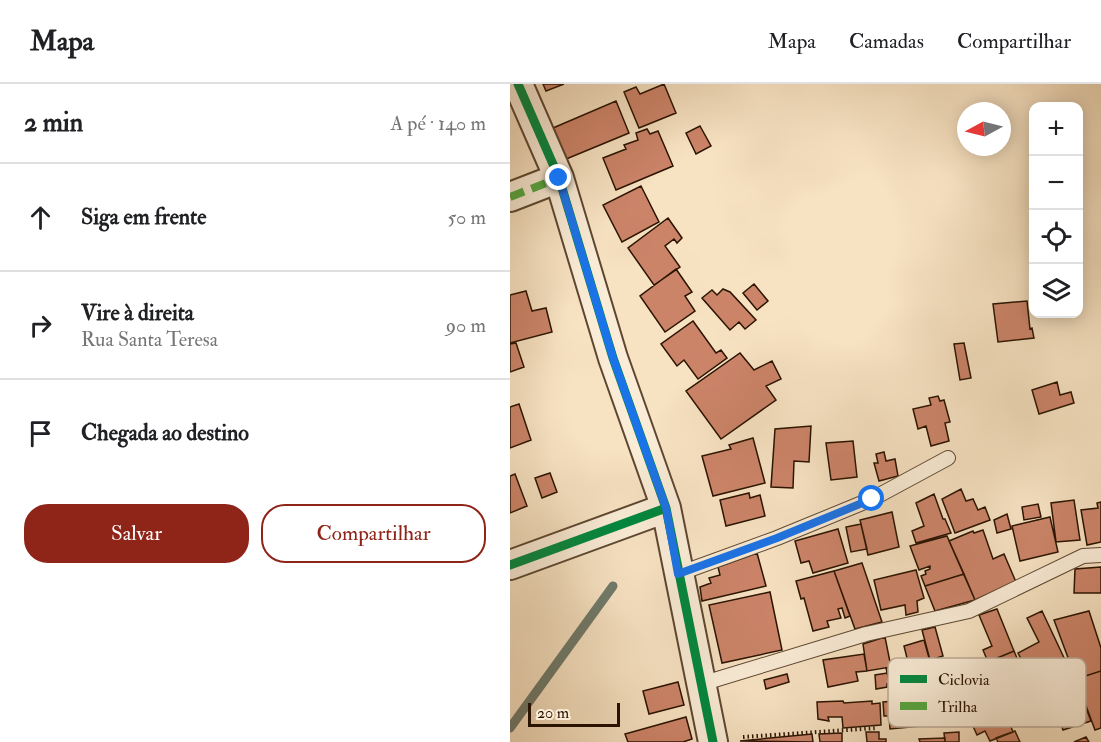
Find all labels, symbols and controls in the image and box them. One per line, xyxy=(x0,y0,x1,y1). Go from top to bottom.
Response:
text: Mapa xyxy=(30,24,94,59)
text: Mapa xyxy=(768,28,816,55)
text: Camadas xyxy=(849,28,924,55)
text: Compartilhar xyxy=(957,28,1071,55)
north arrow xyxy=(957,102,1011,156)
map controls xyxy=(1029,102,1083,318)
button: + xyxy=(1029,102,1083,156)
text: 2 min xyxy=(24,107,83,139)
text: A pé · 140 m xyxy=(390,111,486,136)
button: − xyxy=(1029,156,1083,210)
route end xyxy=(545,164,571,190)
icon: ahead xyxy=(24,201,57,234)
text: Siga em frente xyxy=(81,203,206,231)
text: 50 m xyxy=(447,205,486,230)
button: locate xyxy=(1029,210,1083,264)
button: layers xyxy=(1029,264,1083,318)
text: Vire à direita xyxy=(81,299,194,327)
icon: right xyxy=(24,309,57,342)
text: 90 m xyxy=(446,313,486,338)
text: Rua Santa Teresa xyxy=(81,327,218,352)
icon: arrive xyxy=(24,417,57,450)
text: Chegada ao destino xyxy=(81,419,249,447)
route start xyxy=(858,485,884,511)
button: Salvar xyxy=(24,504,249,563)
button: Compartilhar xyxy=(261,504,486,563)
legend xyxy=(888,658,1086,727)
text: Ciclovia xyxy=(938,670,990,690)
text: Trilha xyxy=(938,697,978,717)
scale bar xyxy=(528,700,620,728)
text: 20 m xyxy=(537,703,569,723)

